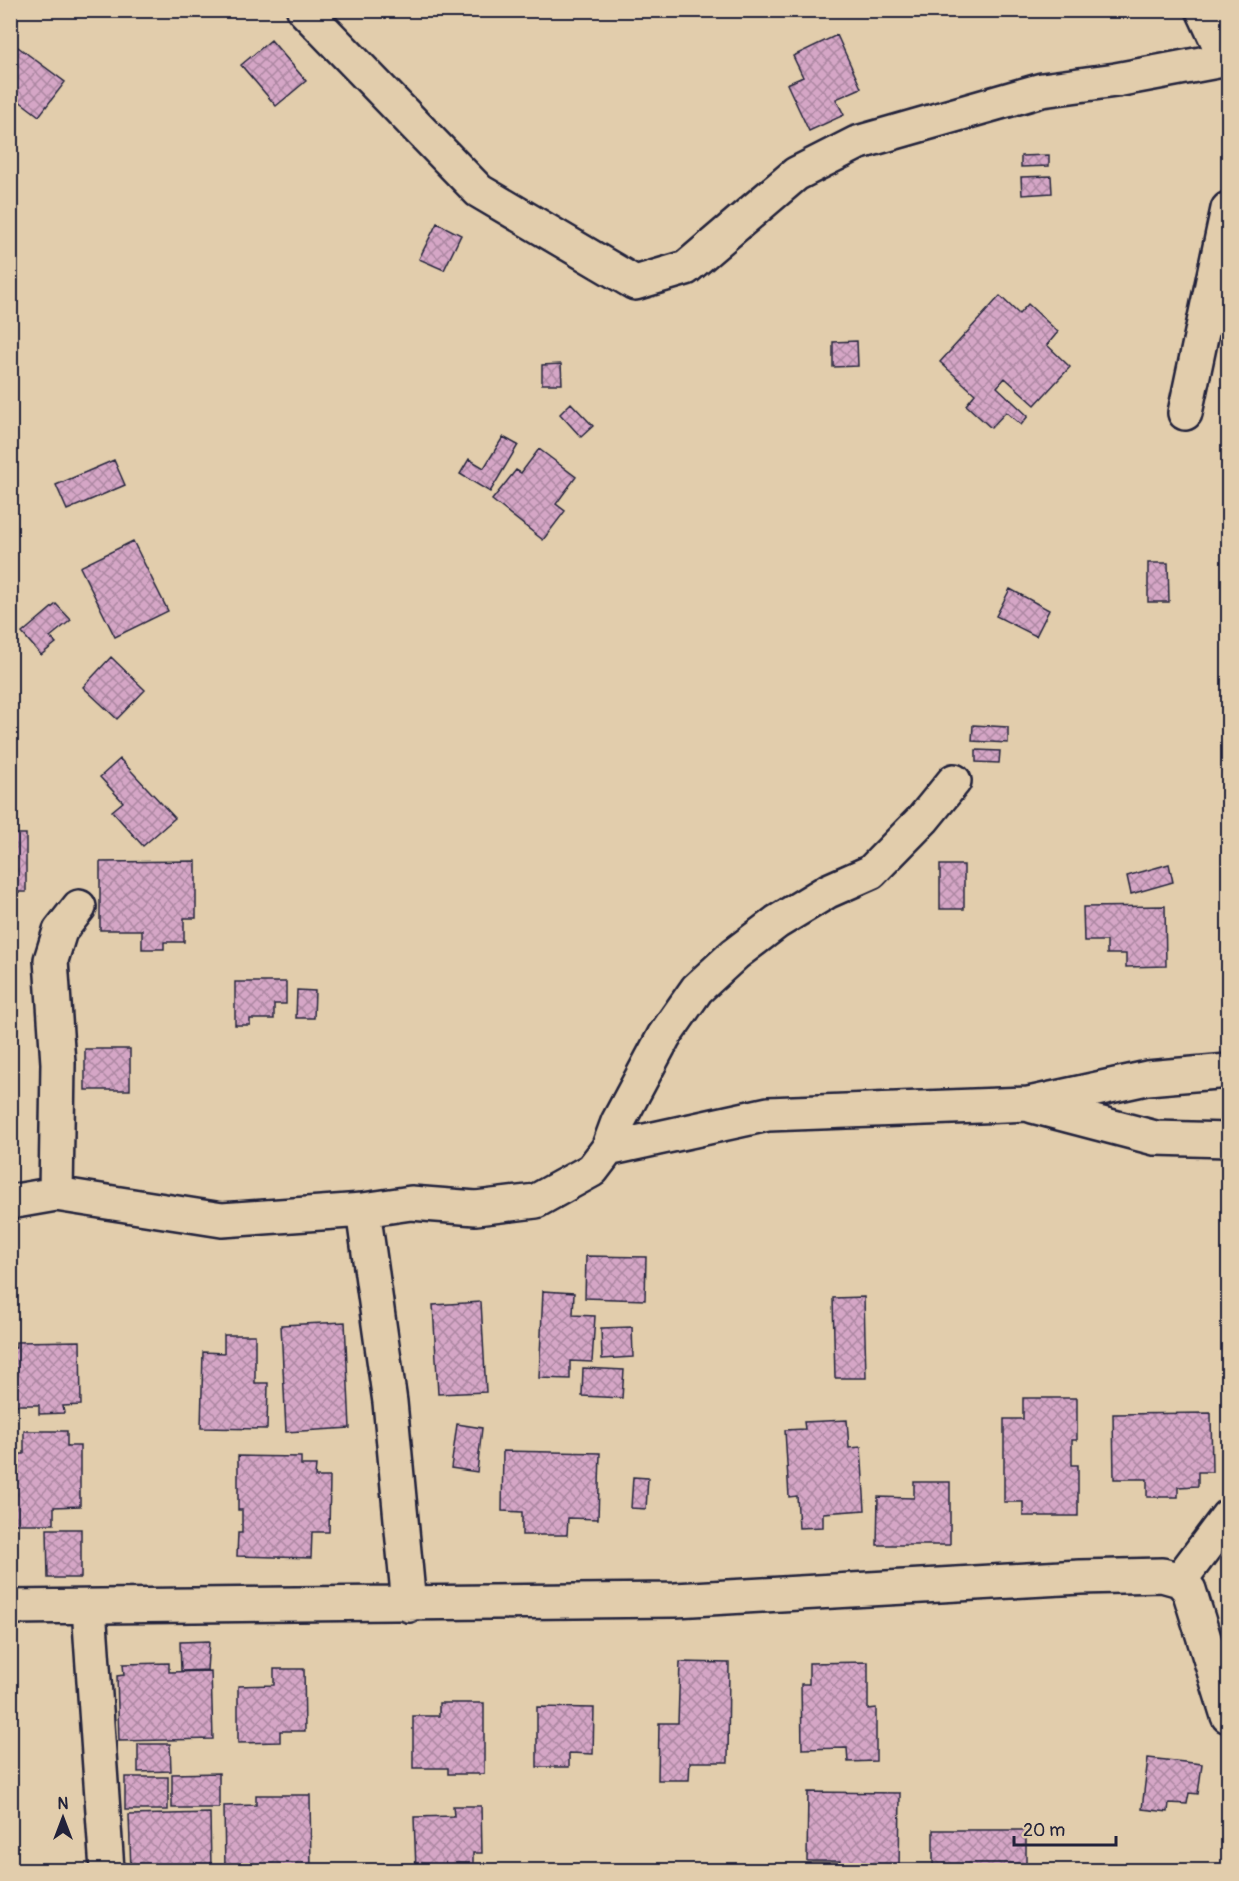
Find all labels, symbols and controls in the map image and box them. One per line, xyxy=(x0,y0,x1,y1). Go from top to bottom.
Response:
north arrow xyxy=(33,1788,93,1848)
text: N xyxy=(58,1794,69,1814)
scale bar xyxy=(1014,1809,1116,1847)
text: 20 m xyxy=(1023,1819,1065,1842)

